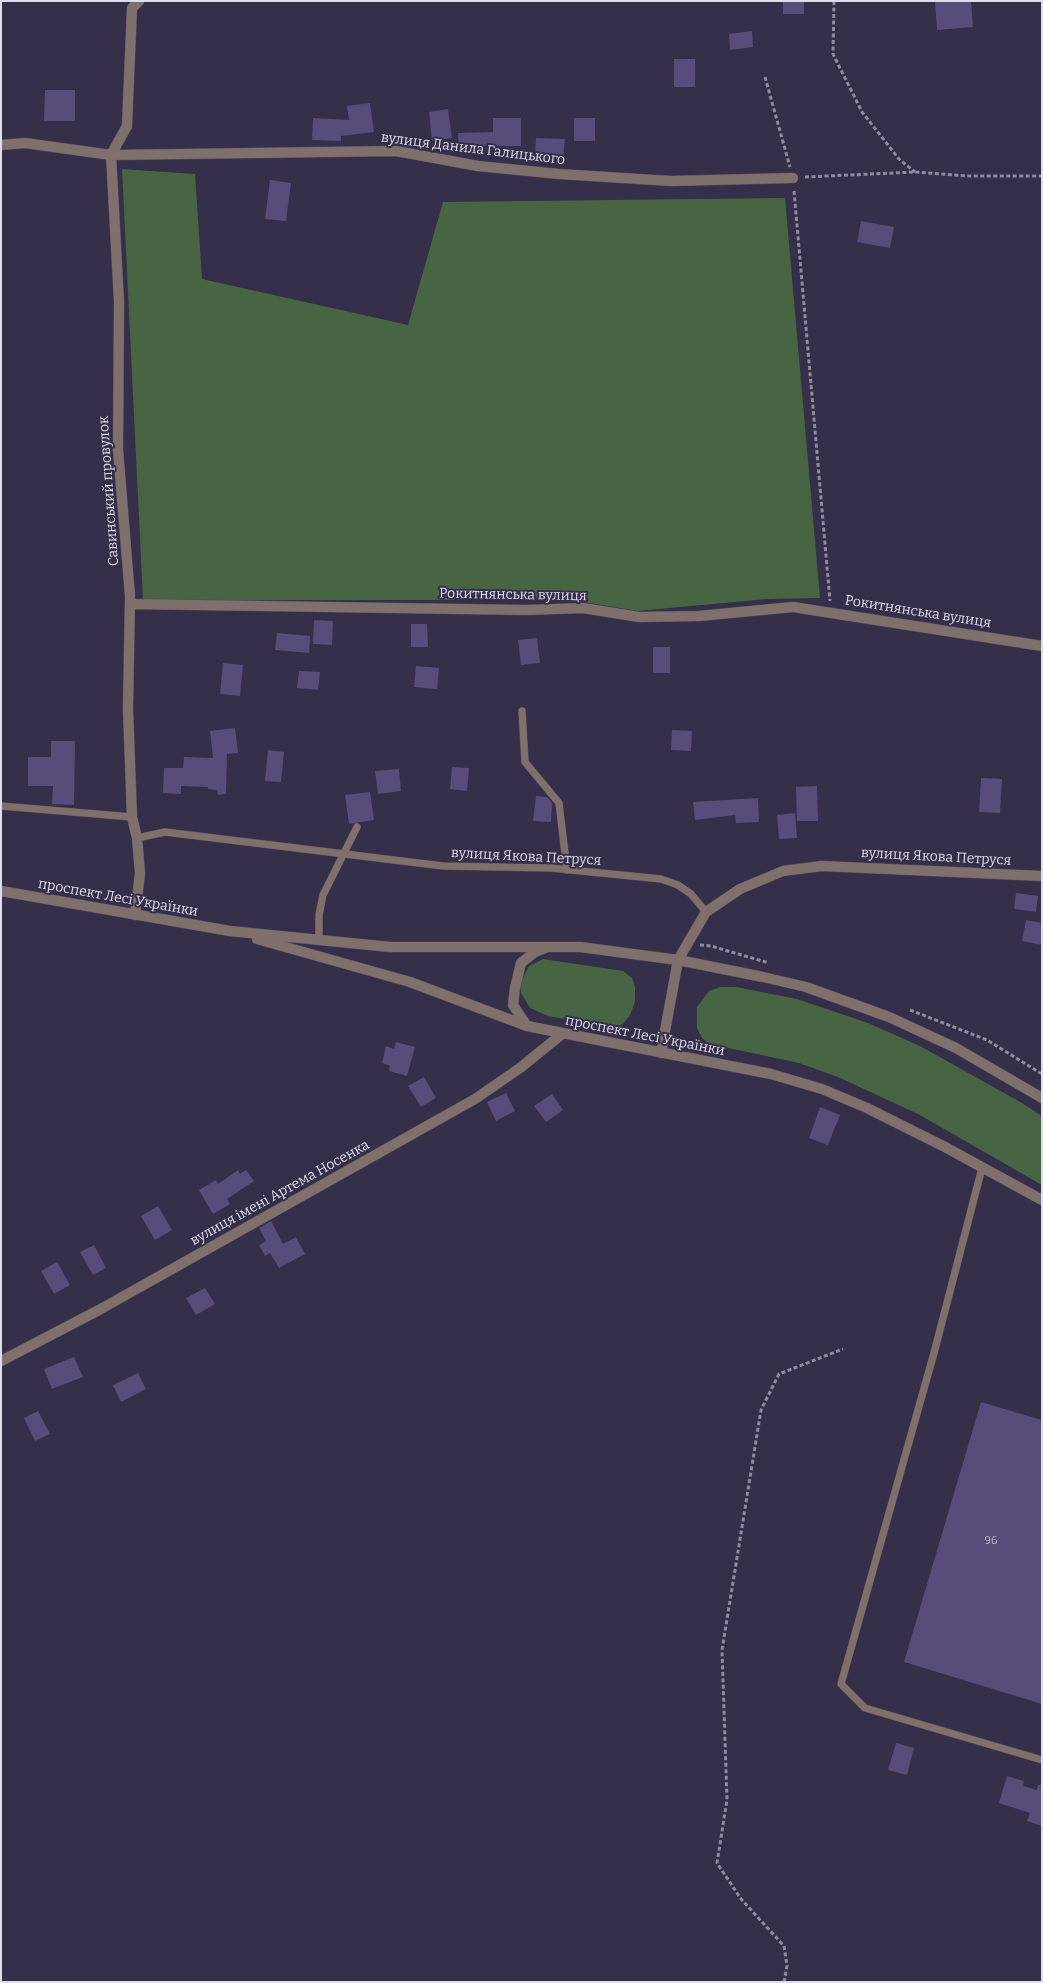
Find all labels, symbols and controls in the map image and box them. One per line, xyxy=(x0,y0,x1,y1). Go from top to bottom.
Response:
street label: вулиця Данила Галицького xyxy=(380,129,566,169)
street label: Савинський провулок xyxy=(95,415,123,567)
street label: Рокитнянська вулиця xyxy=(439,585,587,605)
street label: Рокитнянська вулиця xyxy=(844,592,992,632)
street label: вулиця Якова Петруся xyxy=(450,845,602,869)
street label: вулиця Якова Петруся xyxy=(860,845,1012,869)
street label: проспект Лесі Українки xyxy=(37,876,199,920)
street label: проспект Лесі Українки xyxy=(564,1012,726,1060)
street label: вулиця імені Артема Носенка xyxy=(188,1137,372,1249)
house number: 96 xyxy=(985,1534,997,1548)

